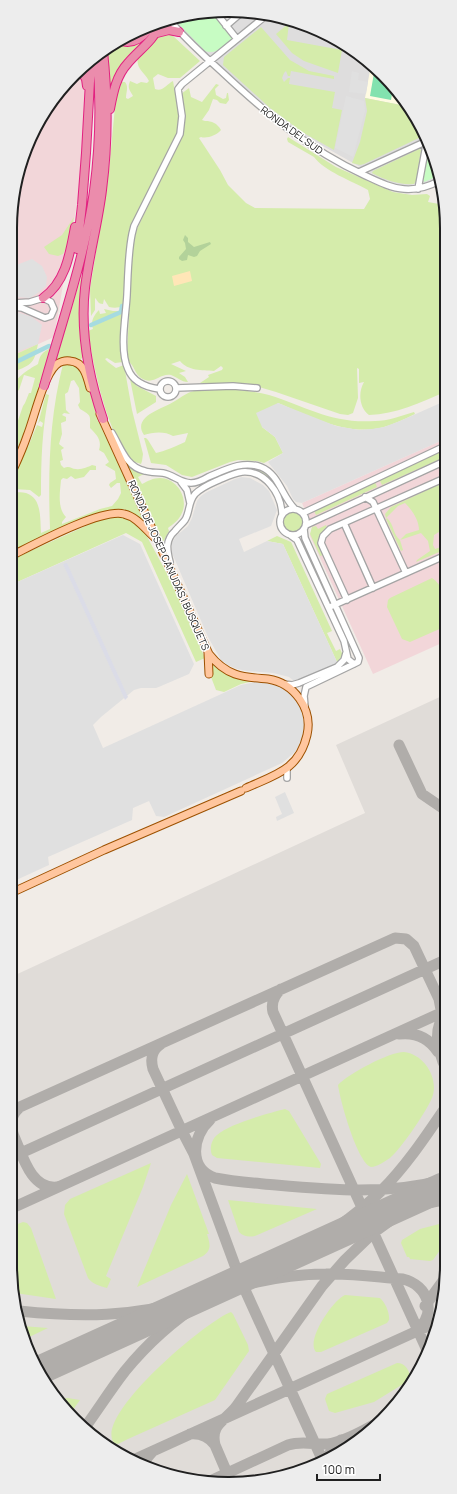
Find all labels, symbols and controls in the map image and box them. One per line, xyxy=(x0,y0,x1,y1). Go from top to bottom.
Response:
street label: RONDA DEL SUD xyxy=(258,103,326,158)
street label: RONDA DE JOSEP CANUDAS I BUSQUETS xyxy=(125,478,213,652)
scale bar xyxy=(317,1456,380,1482)
text: 100 m xyxy=(323,1461,355,1478)

